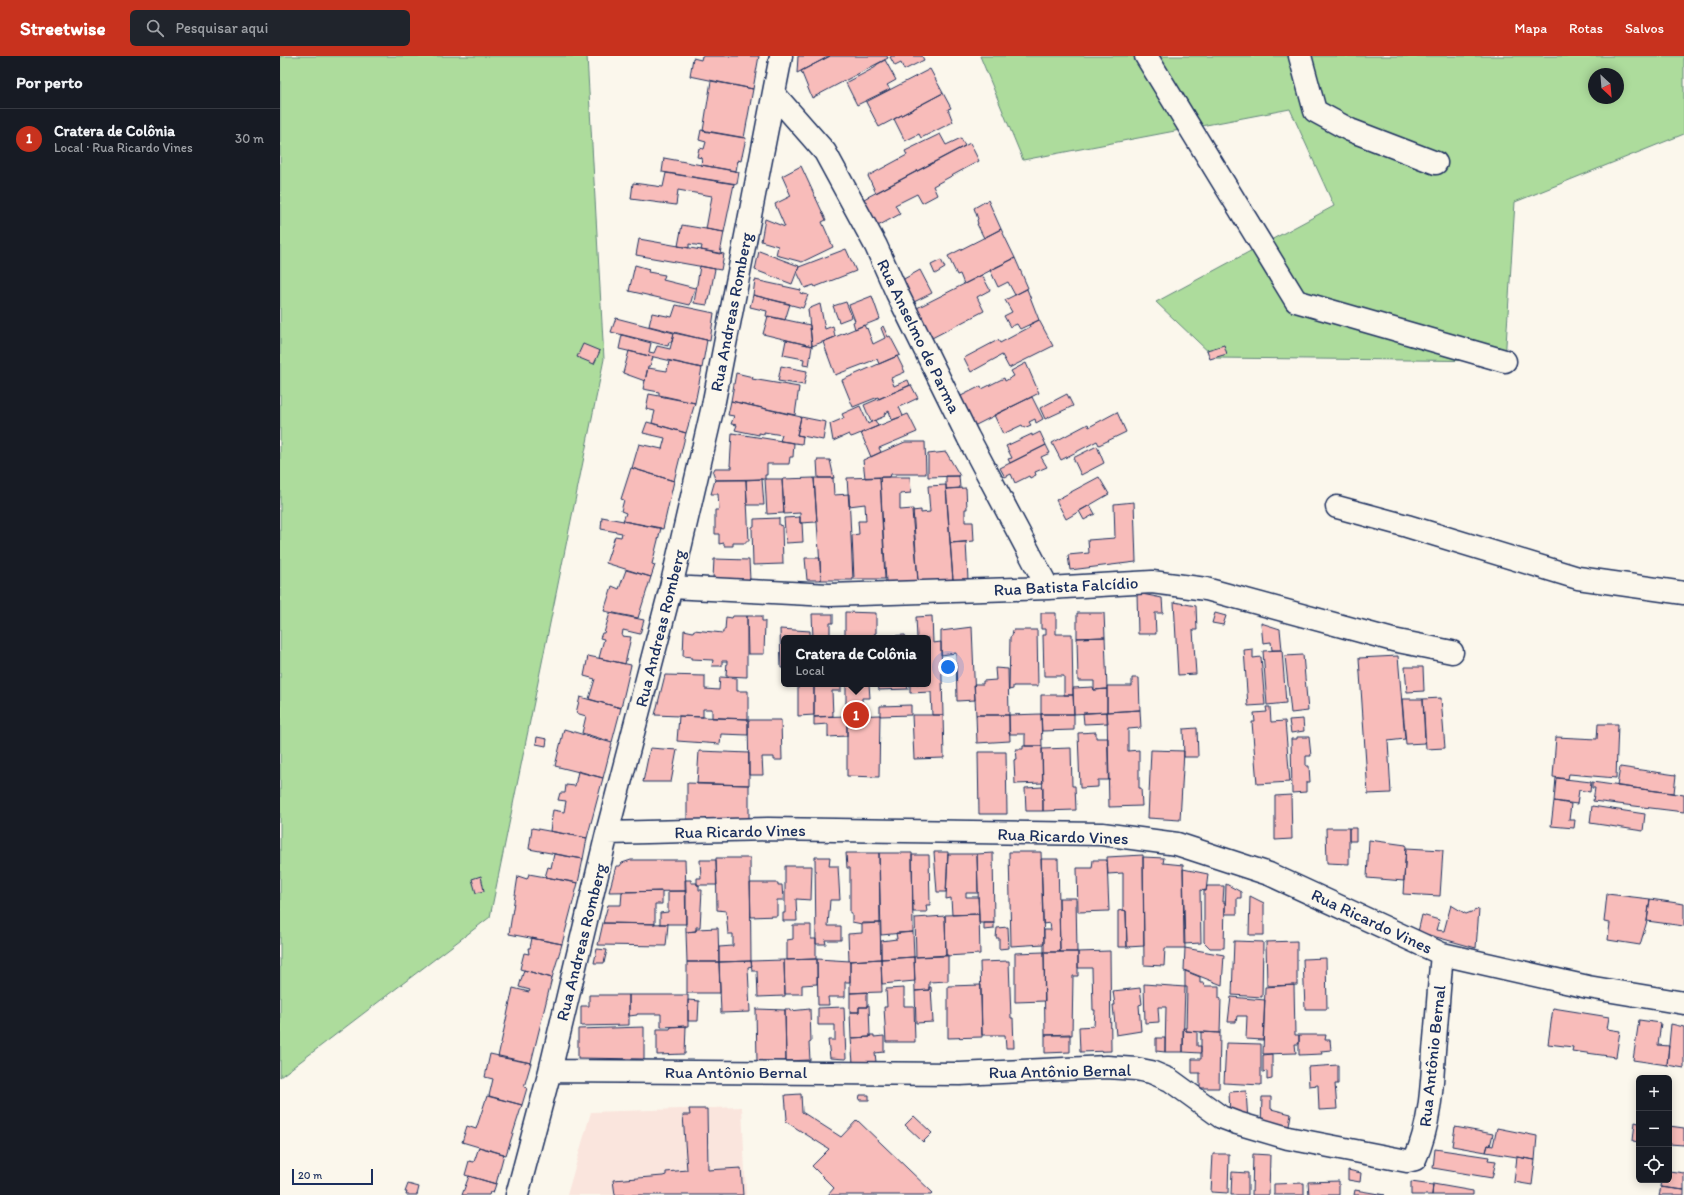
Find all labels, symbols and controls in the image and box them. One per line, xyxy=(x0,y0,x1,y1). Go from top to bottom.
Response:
search box xyxy=(130,10,410,46)
text: Streetwise xyxy=(20,17,106,40)
icon: search xyxy=(144,17,166,39)
text: Pesquisar aqui xyxy=(176,19,268,37)
text: Mapa xyxy=(1515,20,1547,37)
text: Rotas xyxy=(1569,20,1603,37)
text: Salvos xyxy=(1625,20,1664,37)
north arrow xyxy=(1588,68,1624,104)
text: Por perto xyxy=(16,72,83,92)
text: Cratera de Colônia xyxy=(54,122,175,140)
text: 1 xyxy=(26,131,32,146)
text: 30 m xyxy=(235,131,264,146)
text: Local · Rua Ricardo Vines xyxy=(54,140,193,155)
street label: Rua Andreas Romberg xyxy=(706,230,756,393)
street label: Rua Anselmo de Parma xyxy=(873,256,965,416)
street label: Rua Andreas Romberg xyxy=(631,547,689,709)
street label: Rua Batista Falcídio xyxy=(993,572,1139,600)
popup xyxy=(781,635,931,687)
text: Cratera de Colônia xyxy=(795,645,917,663)
your location xyxy=(938,657,958,677)
text: Local xyxy=(795,663,825,678)
pin: 1 xyxy=(843,700,869,730)
street label: Rua Ricardo Vines xyxy=(674,820,806,842)
street label: Rua Ricardo Vines xyxy=(997,824,1129,848)
street label: Rua Andreas Romberg xyxy=(552,861,610,1023)
street label: Rua Ricardo Vines xyxy=(1308,884,1436,958)
street label: Rua Antônio Bernal xyxy=(1415,984,1449,1128)
street label: Rua Antônio Bernal xyxy=(989,1060,1132,1082)
street label: Rua Antônio Bernal xyxy=(665,1062,807,1082)
map controls xyxy=(1636,1075,1672,1183)
button: + xyxy=(1636,1075,1672,1111)
button: − xyxy=(1636,1111,1672,1147)
button: locate xyxy=(1636,1147,1672,1183)
scale bar xyxy=(292,1167,373,1186)
text: 20 m xyxy=(298,1169,322,1182)

